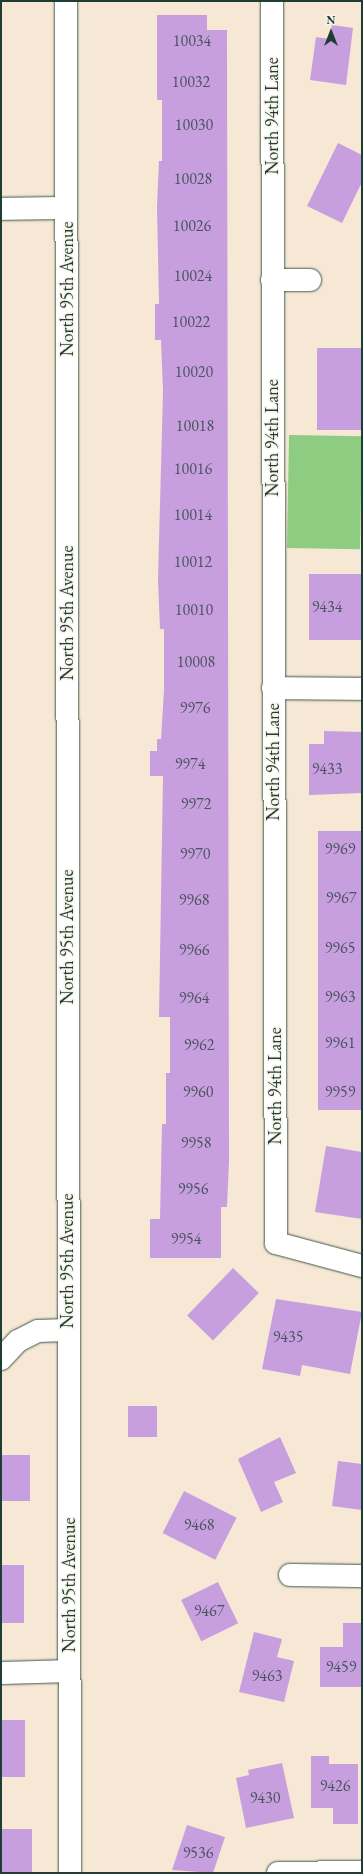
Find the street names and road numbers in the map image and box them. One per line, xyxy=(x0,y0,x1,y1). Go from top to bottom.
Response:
street label: North 94th Lane xyxy=(261,57,283,175)
street label: North 95th Avenue xyxy=(56,221,78,357)
street label: North 94th Lane xyxy=(261,379,283,497)
street label: North 95th Avenue xyxy=(56,545,78,681)
street label: North 94th Lane xyxy=(262,703,284,821)
street label: North 95th Avenue xyxy=(56,869,78,1005)
street label: North 94th Lane xyxy=(264,1027,286,1145)
street label: North 95th Avenue xyxy=(56,1193,78,1329)
street label: North 95th Avenue xyxy=(58,1517,80,1653)

